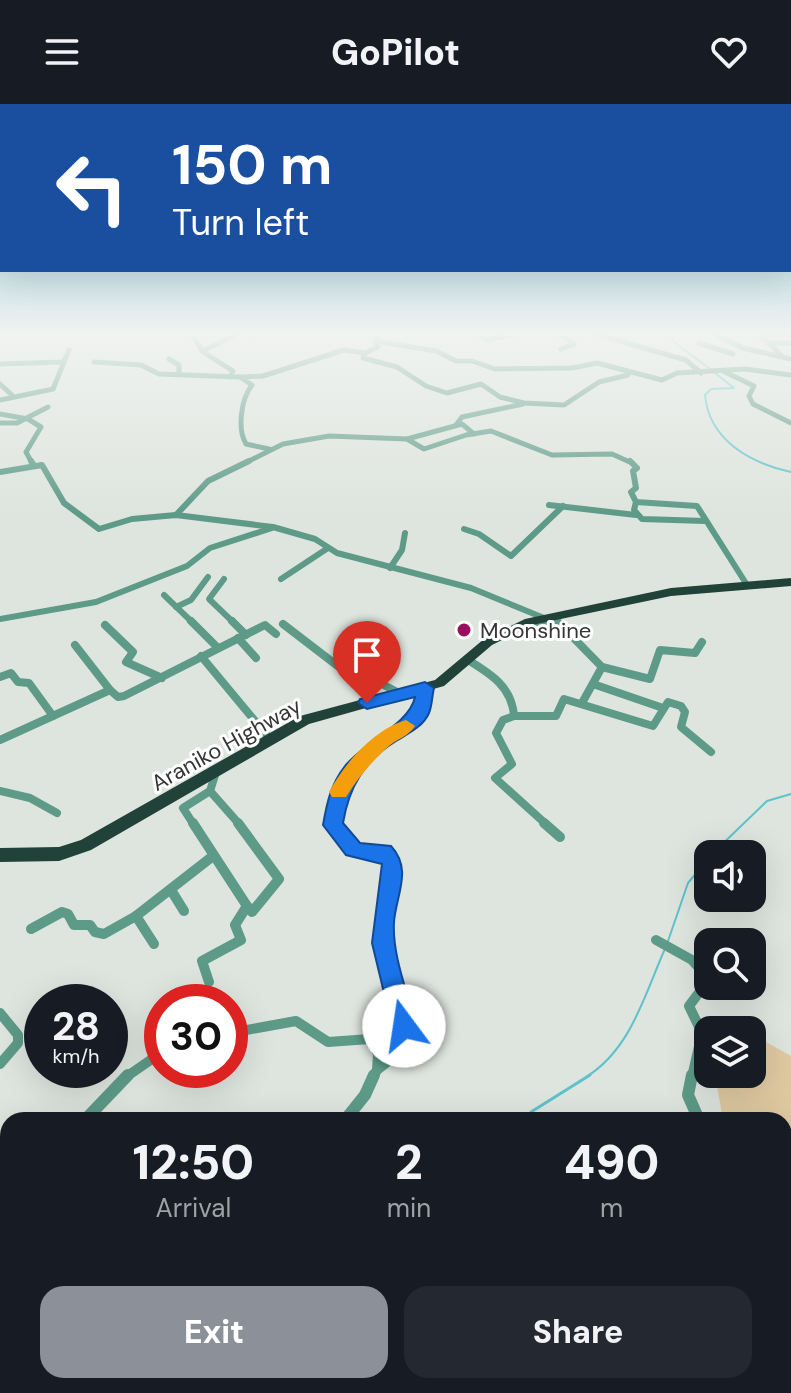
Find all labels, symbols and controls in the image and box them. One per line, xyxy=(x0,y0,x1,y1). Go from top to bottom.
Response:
text: GoPilot xyxy=(331,29,460,76)
icon: menu xyxy=(40,30,84,74)
icon: heart xyxy=(707,30,751,74)
text: 150 m xyxy=(172,128,333,201)
icon: left xyxy=(40,136,144,240)
text: Turn left xyxy=(172,199,309,246)
place label: Moonshine xyxy=(480,616,591,645)
pin xyxy=(333,621,401,703)
marker: Moonshine xyxy=(455,621,473,639)
icon: arrive xyxy=(345,633,389,677)
street label: Araniko Highway xyxy=(146,691,306,798)
map controls xyxy=(694,840,766,1088)
button: sound xyxy=(694,840,766,912)
button: search xyxy=(694,928,766,1000)
speed limit sign: 30 xyxy=(144,984,248,1088)
position arrow xyxy=(362,984,446,1068)
text: 28 xyxy=(52,1000,100,1052)
button: layers xyxy=(694,1016,766,1088)
text: km/h xyxy=(52,1043,100,1069)
text: 12:50 xyxy=(133,1131,254,1194)
text: 2 xyxy=(395,1131,423,1194)
text: 490 xyxy=(564,1131,659,1194)
text: Arrival xyxy=(156,1191,231,1225)
text: min xyxy=(387,1191,431,1225)
text: m xyxy=(600,1191,623,1225)
button: Exit xyxy=(40,1286,388,1378)
button: Share xyxy=(404,1286,752,1378)

